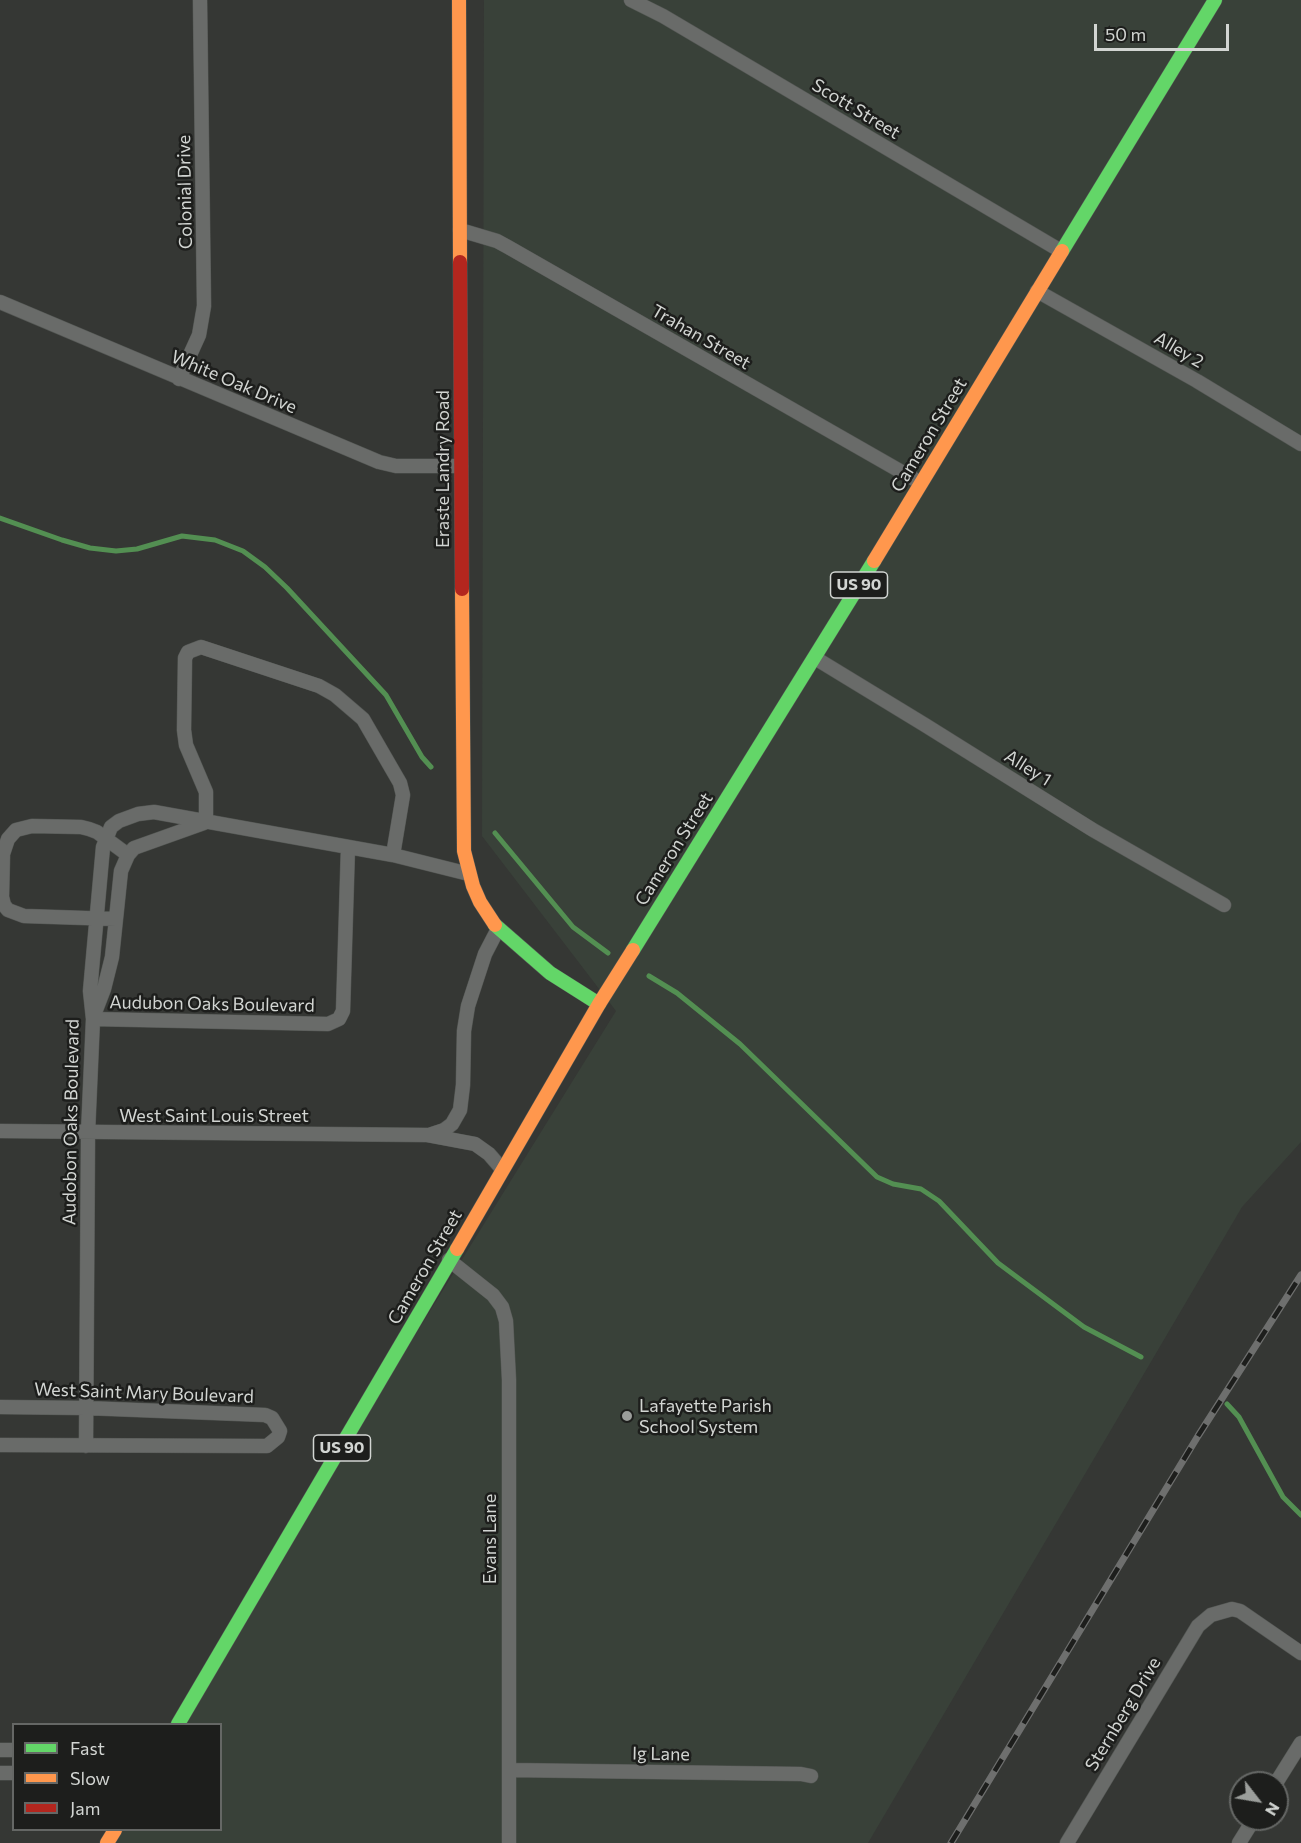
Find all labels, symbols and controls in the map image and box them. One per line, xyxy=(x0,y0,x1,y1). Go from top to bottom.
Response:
scale bar xyxy=(1097,12,1232,50)
text: 50 m xyxy=(1105,23,1146,45)
street label: Scott Street xyxy=(808,74,904,144)
street label: Colonial Drive xyxy=(173,135,197,249)
street label: Trahan Street xyxy=(648,300,754,374)
street label: Alley 2 xyxy=(1150,327,1208,373)
street label: White Oak Drive xyxy=(168,346,300,418)
street label: Cameron Street xyxy=(886,374,972,496)
street label: Eraste Landry Road xyxy=(432,390,454,548)
road number: US 90 xyxy=(830,572,888,598)
street label: Alley 1 xyxy=(1001,745,1055,791)
street label: Cameron Street xyxy=(631,788,717,910)
street label: Audubon Oaks Boulevard xyxy=(109,991,315,1017)
street label: Audobon Oaks Boulevard xyxy=(58,1019,84,1225)
street label: West Saint Louis Street xyxy=(119,1105,309,1127)
street label: Cameron Street xyxy=(383,1206,467,1328)
street label: West Saint Mary Boulevard xyxy=(34,1378,254,1408)
place label: Lafayette Parish School System xyxy=(639,1395,772,1438)
marker: Lafayette Parish School System xyxy=(620,1409,634,1423)
road number: US 90 xyxy=(314,1435,370,1461)
street label: Evans Lane xyxy=(479,1494,501,1584)
street label: Sternberg Drive xyxy=(1081,1653,1165,1775)
legend xyxy=(12,1723,222,1831)
text: Fast xyxy=(70,1737,105,1759)
street label: Ig Lane xyxy=(632,1743,690,1765)
text: Slow xyxy=(70,1767,110,1789)
north arrow xyxy=(1229,1771,1289,1831)
text: Jam xyxy=(70,1797,100,1819)
text: N xyxy=(1262,1799,1284,1820)

